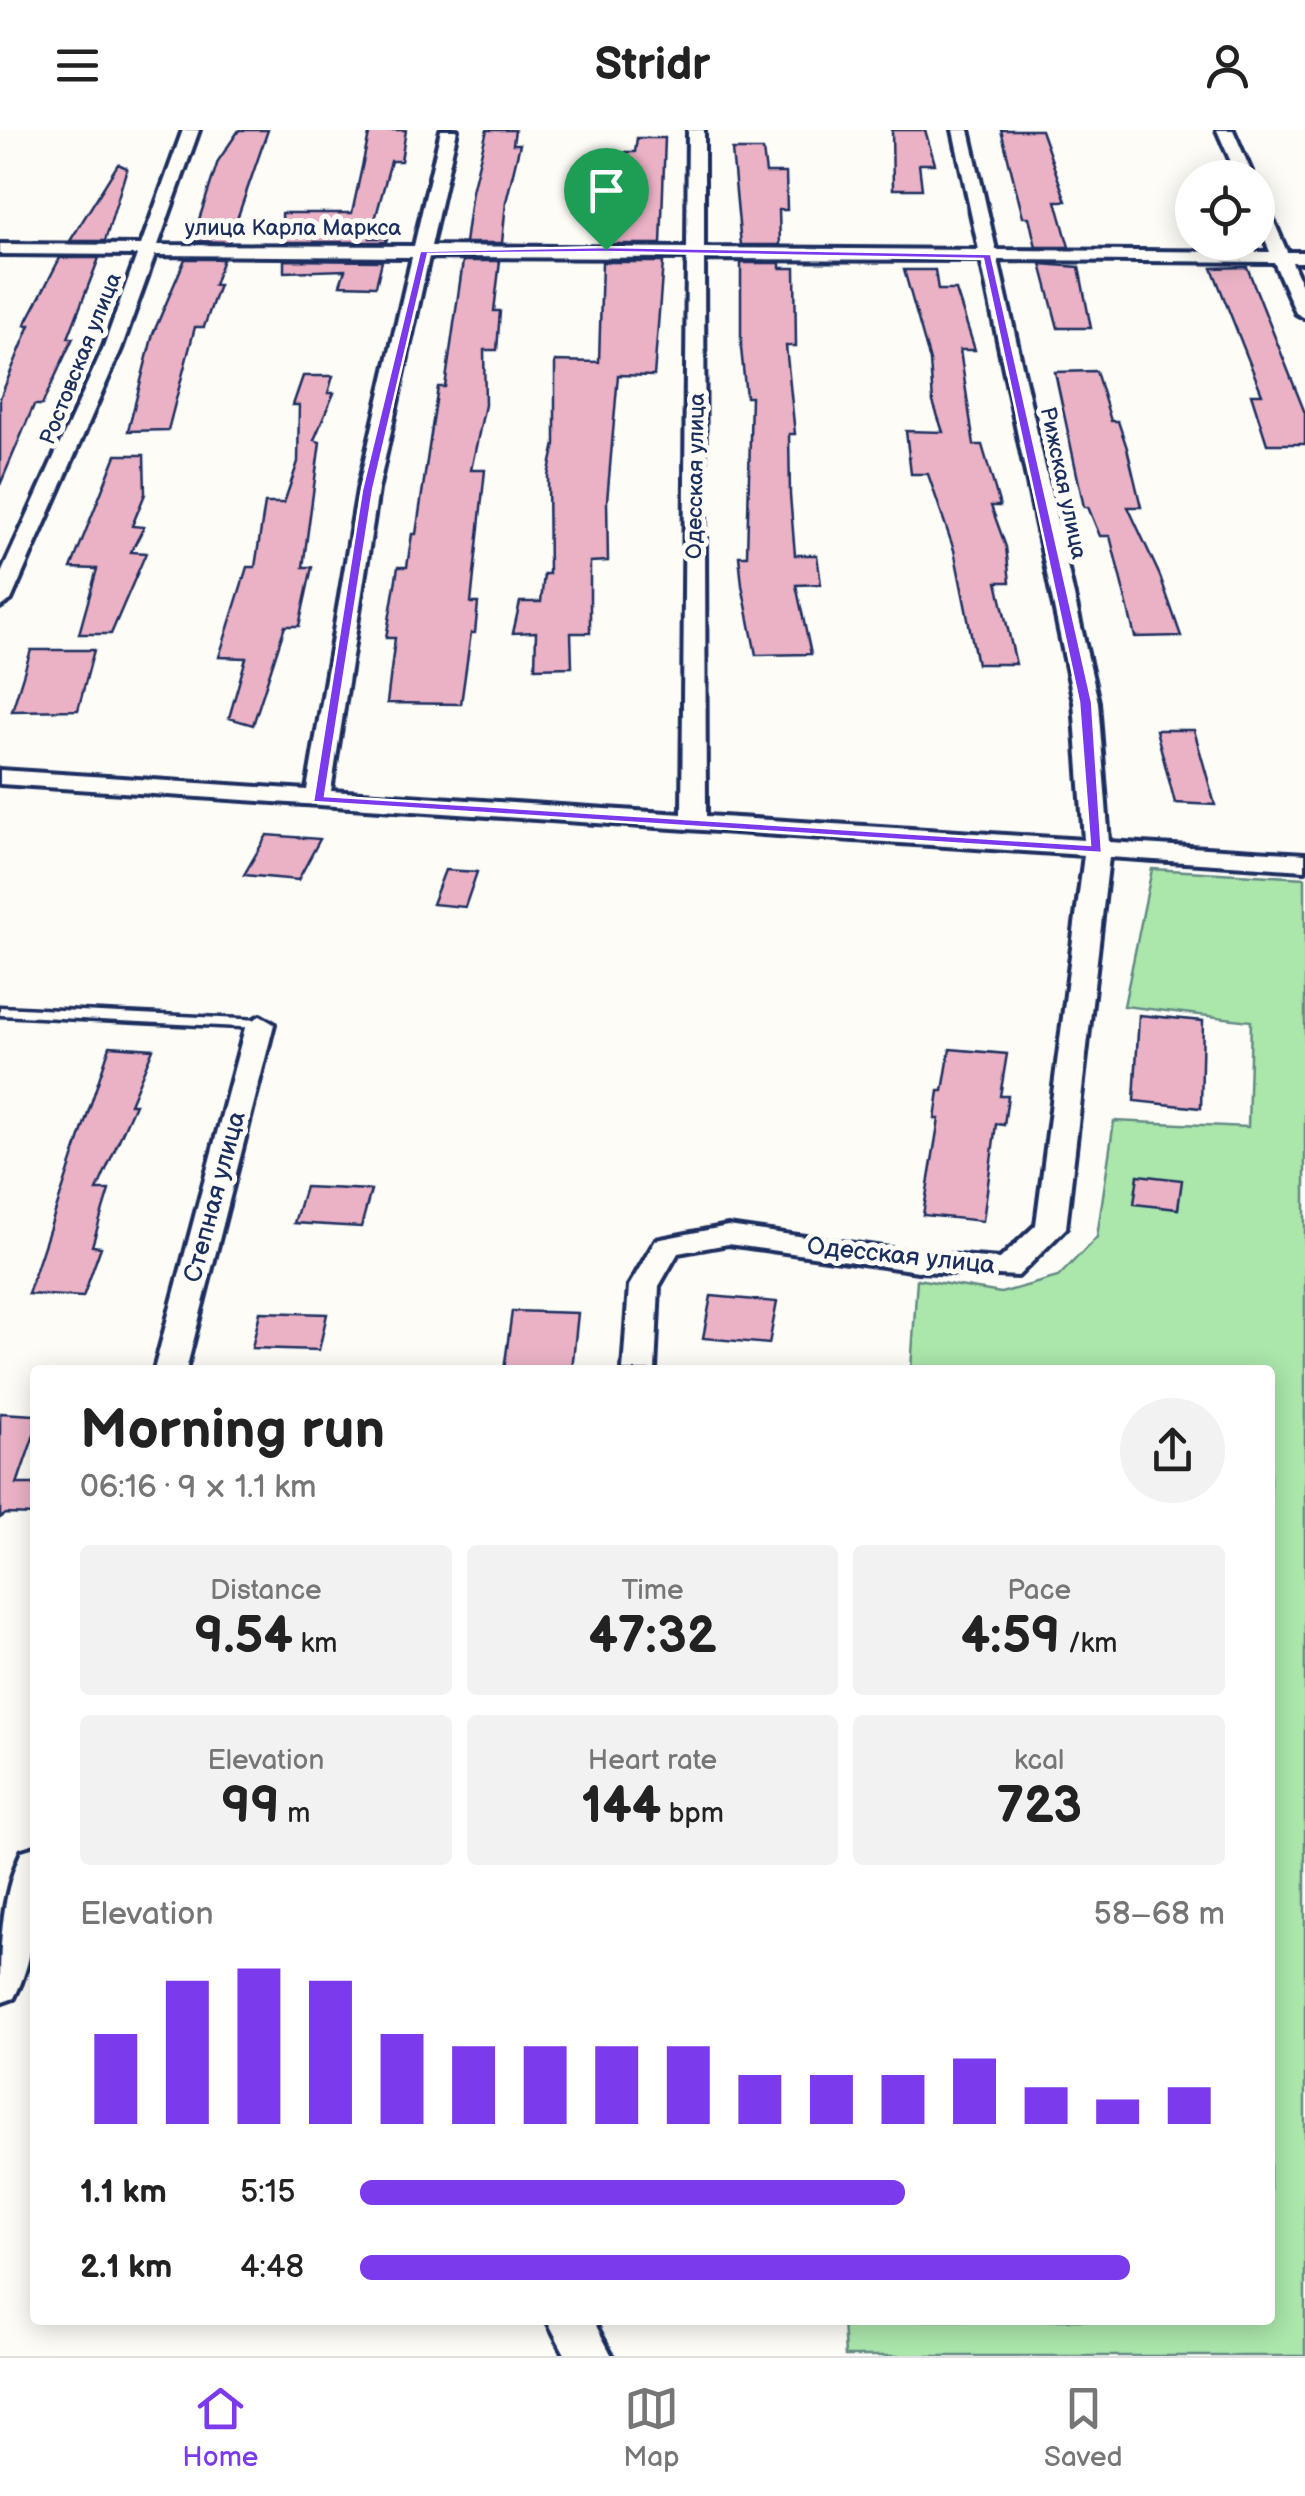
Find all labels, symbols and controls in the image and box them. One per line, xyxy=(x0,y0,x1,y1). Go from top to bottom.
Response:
icon: menu xyxy=(50,38,105,93)
text: Stridr xyxy=(595,38,710,93)
icon: person xyxy=(1200,38,1255,93)
pin xyxy=(564,148,649,251)
map controls xyxy=(1175,160,1275,260)
button: locate xyxy=(1175,160,1275,260)
icon: arrive xyxy=(579,163,634,218)
street label: улица Карла Маркса xyxy=(185,215,401,242)
street label: Ростовская улица xyxy=(34,269,128,449)
street label: Одесская улица xyxy=(681,393,711,559)
street label: Рижская улица xyxy=(1034,404,1092,562)
street label: Степная улица xyxy=(177,1108,253,1286)
street label: Одесская улица xyxy=(805,1231,997,1281)
text: Morning run xyxy=(80,1397,385,1464)
button: share xyxy=(1120,1398,1225,1503)
text: 06:16 · 9 × 1.1 km xyxy=(80,1468,316,1507)
text: Distance xyxy=(210,1574,322,1607)
text: Time xyxy=(621,1574,684,1607)
text: Pace xyxy=(1007,1574,1071,1607)
text: 9.54 xyxy=(194,1607,293,1667)
text: 47:32 xyxy=(588,1607,717,1667)
text: 4:59 xyxy=(961,1607,1060,1667)
text: km xyxy=(293,1627,337,1660)
text: /km xyxy=(1060,1627,1118,1660)
text: Elevation xyxy=(207,1744,324,1777)
text: Heart rate xyxy=(588,1744,717,1777)
text: kcal xyxy=(1014,1744,1064,1777)
text: 99 xyxy=(221,1777,280,1837)
text: 144 xyxy=(581,1777,661,1837)
text: 723 xyxy=(996,1777,1082,1837)
text: m xyxy=(280,1797,310,1830)
text: bpm xyxy=(661,1797,724,1830)
text: Elevation xyxy=(80,1895,213,1934)
text: 58–68 m xyxy=(1094,1895,1225,1934)
text: 1.1 km xyxy=(80,2173,167,2212)
text: 5:15 xyxy=(240,2173,296,2212)
text: 2.1 km xyxy=(80,2248,172,2287)
text: 4:48 xyxy=(240,2248,304,2287)
tab: Home xyxy=(182,2381,258,2474)
tab: Map xyxy=(623,2381,679,2474)
tab: Saved xyxy=(1044,2381,1123,2474)

